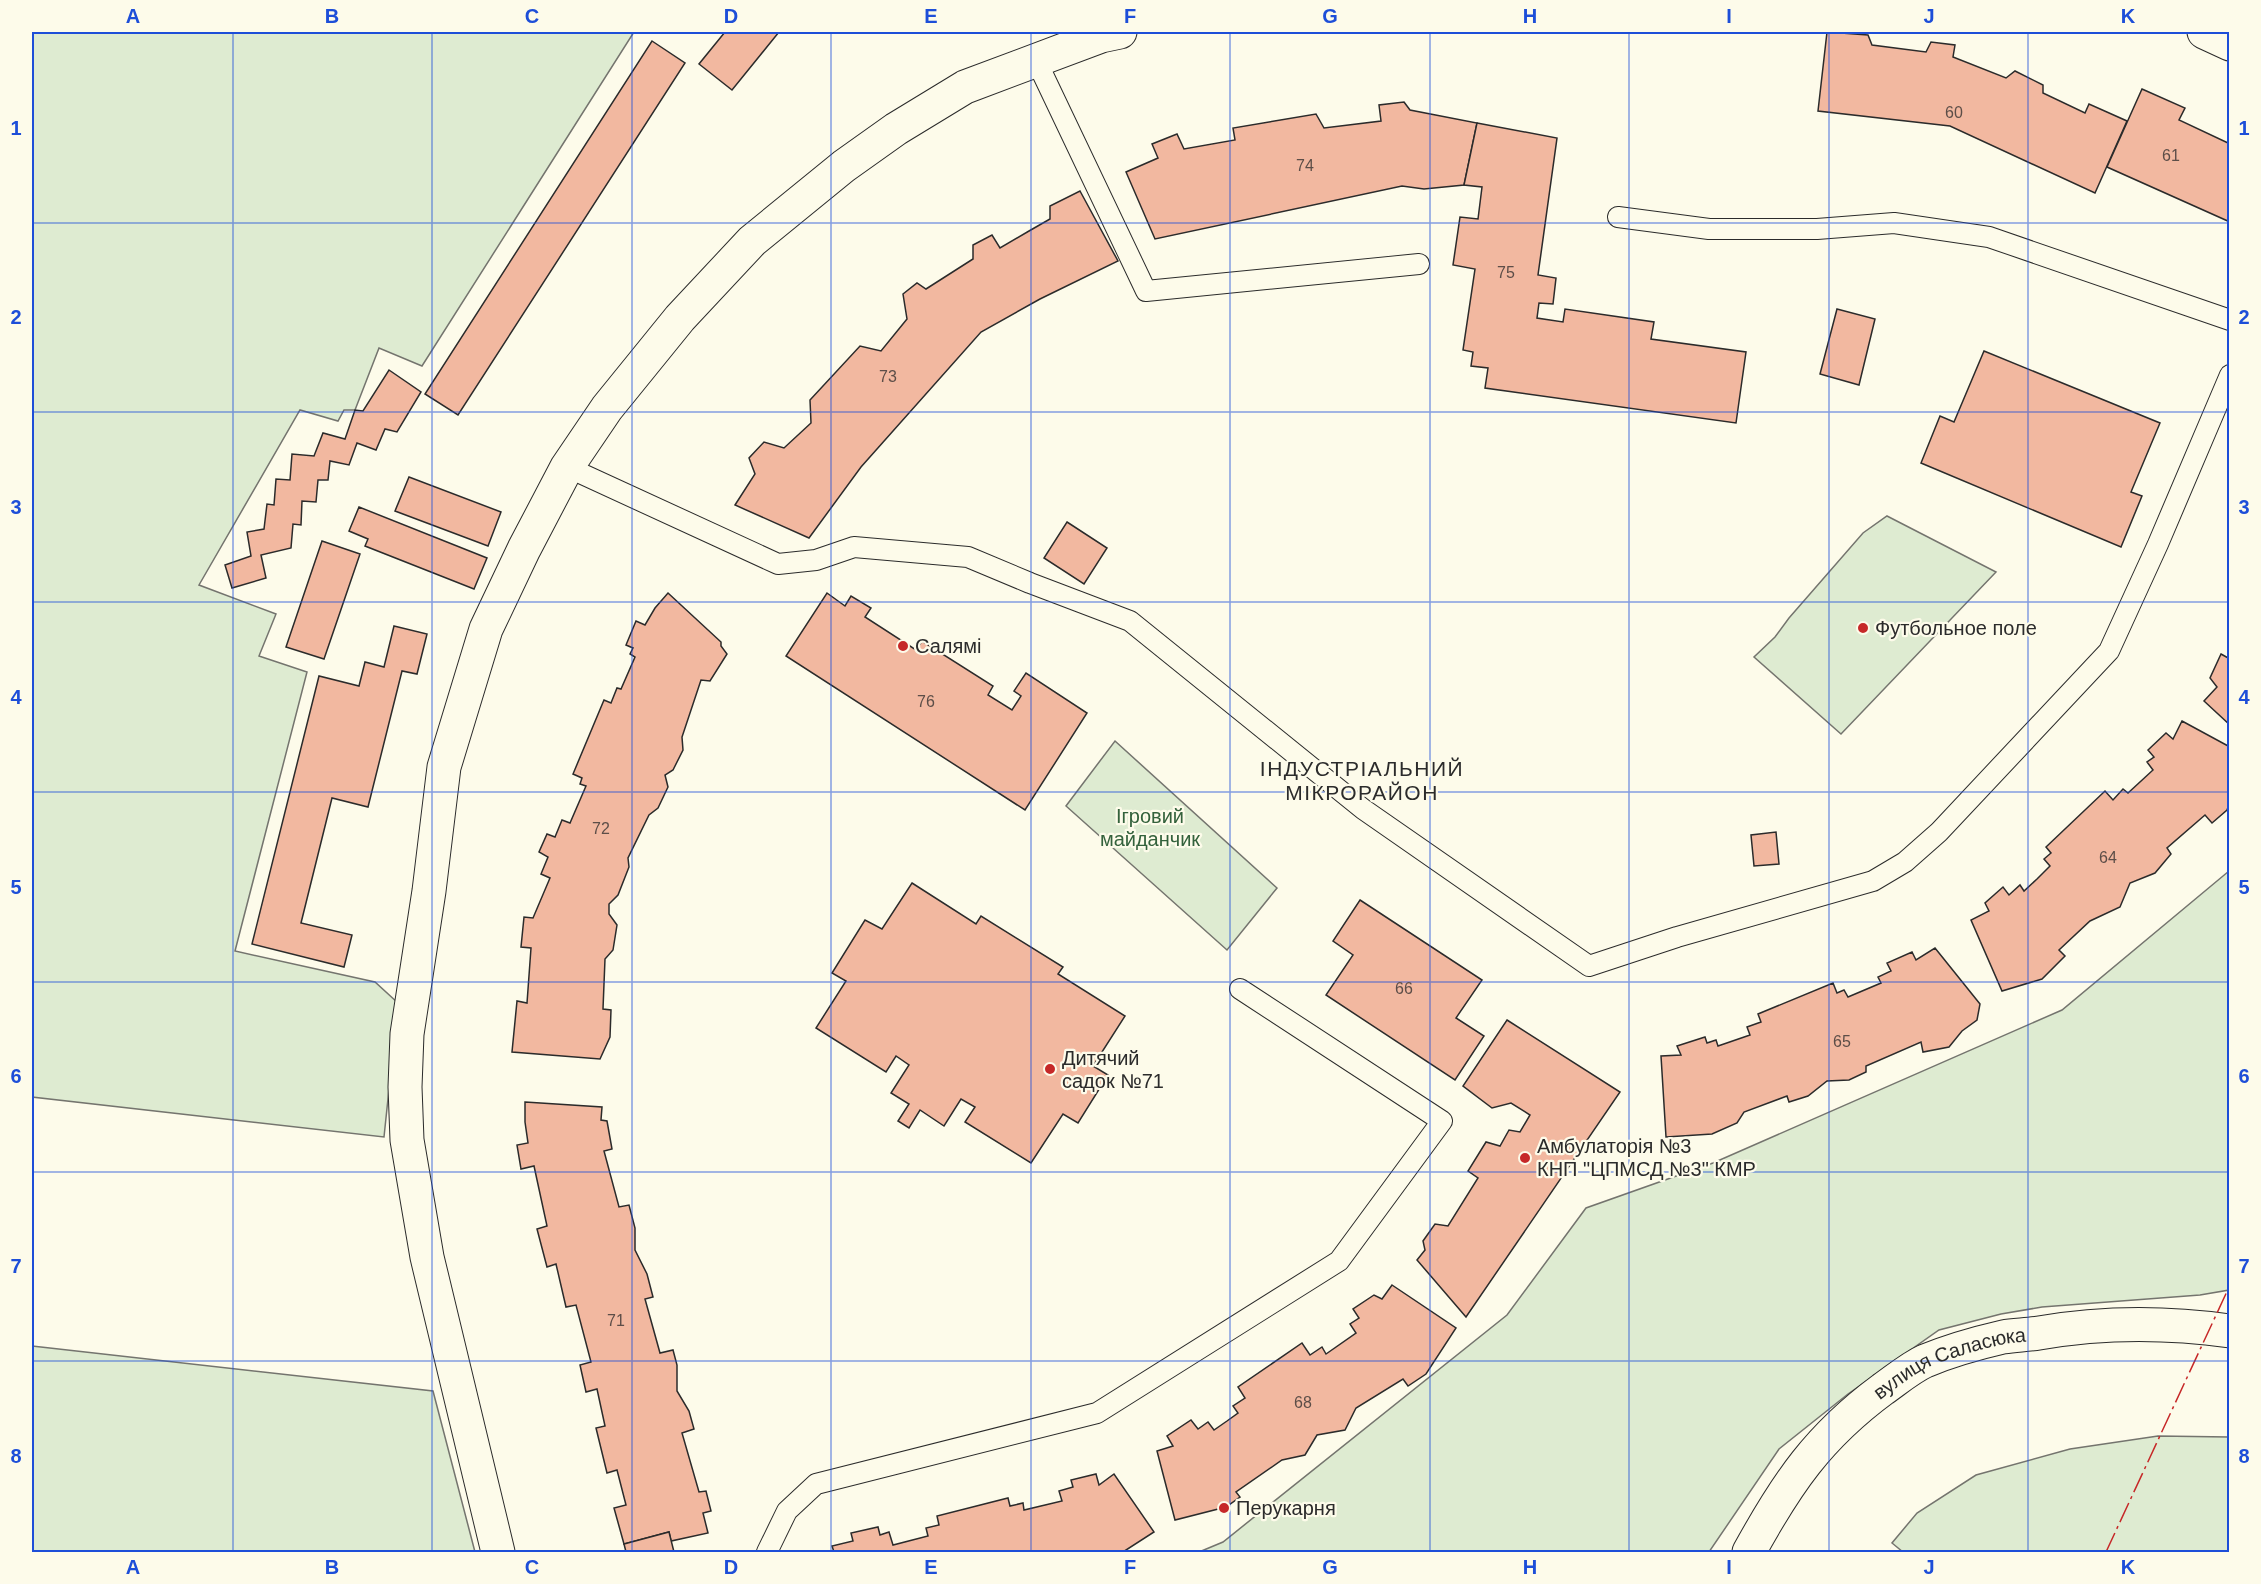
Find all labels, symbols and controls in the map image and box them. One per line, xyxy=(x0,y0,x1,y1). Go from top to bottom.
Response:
text: A xyxy=(126,5,140,27)
text: B xyxy=(325,5,339,27)
text: C xyxy=(525,5,539,27)
text: D xyxy=(724,5,738,27)
text: E xyxy=(924,5,938,27)
text: F xyxy=(1124,5,1136,27)
text: G xyxy=(1322,5,1338,27)
text: H xyxy=(1523,5,1537,27)
text: I xyxy=(1726,5,1732,27)
text: J xyxy=(1923,5,1935,27)
text: K xyxy=(2121,5,2136,27)
house number: 60 xyxy=(1945,104,1963,121)
text: 1 xyxy=(10,117,22,139)
text: 1 xyxy=(2238,117,2250,139)
house number: 61 xyxy=(2162,147,2180,164)
house number: 74 xyxy=(1296,157,1314,174)
house number: 75 xyxy=(1497,264,1515,281)
text: 2 xyxy=(10,306,22,328)
text: 2 xyxy=(2238,306,2250,328)
house number: 73 xyxy=(879,368,897,385)
text: 3 xyxy=(10,496,22,518)
text: 3 xyxy=(2238,496,2250,518)
place label: Футбольное поле xyxy=(1875,617,2037,639)
marker: Футбольное поле xyxy=(1856,621,1870,635)
place label: Салямі xyxy=(915,635,981,657)
marker: Салямі xyxy=(896,639,910,653)
text: 4 xyxy=(10,686,22,708)
text: 4 xyxy=(2238,686,2250,708)
house number: 76 xyxy=(917,693,935,710)
district label: ІНДУСТРІАЛЬНИЙ МІКРОРАЙОН xyxy=(1260,757,1464,804)
park label: Ігровий майданчик xyxy=(1100,805,1200,850)
house number: 72 xyxy=(592,820,610,837)
house number: 64 xyxy=(2099,849,2117,866)
text: 5 xyxy=(10,876,22,898)
text: 5 xyxy=(2238,876,2250,898)
house number: 66 xyxy=(1395,980,1413,997)
house number: 65 xyxy=(1833,1033,1851,1050)
place label: Дитячий садок №71 xyxy=(1062,1047,1164,1092)
marker: Дитячий садок №71 xyxy=(1043,1062,1057,1076)
text: 6 xyxy=(10,1065,22,1087)
text: 6 xyxy=(2238,1065,2250,1087)
place label: Амбулаторія №3 КНП "ЦПМСД №3" КМР xyxy=(1537,1135,1756,1180)
marker: Амбулаторія №3 КНП "ЦПМСД №3" КМР xyxy=(1518,1151,1532,1165)
text: 7 xyxy=(10,1255,22,1277)
text: 7 xyxy=(2238,1255,2250,1277)
house number: 71 xyxy=(607,1312,625,1329)
street label: вулиця Саласюка xyxy=(1869,1324,2028,1403)
house number: 68 xyxy=(1294,1394,1312,1411)
text: 8 xyxy=(10,1445,22,1467)
text: 8 xyxy=(2238,1445,2250,1467)
place label: Перукарня xyxy=(1236,1497,1336,1519)
marker: Перукарня xyxy=(1217,1501,1231,1515)
text: A xyxy=(126,1556,140,1578)
text: B xyxy=(325,1556,339,1578)
text: C xyxy=(525,1556,539,1578)
text: D xyxy=(724,1556,738,1578)
text: E xyxy=(924,1556,938,1578)
text: F xyxy=(1124,1556,1136,1578)
text: G xyxy=(1322,1556,1338,1578)
text: H xyxy=(1523,1556,1537,1578)
text: I xyxy=(1726,1556,1732,1578)
text: J xyxy=(1923,1556,1935,1578)
text: K xyxy=(2121,1556,2136,1578)

